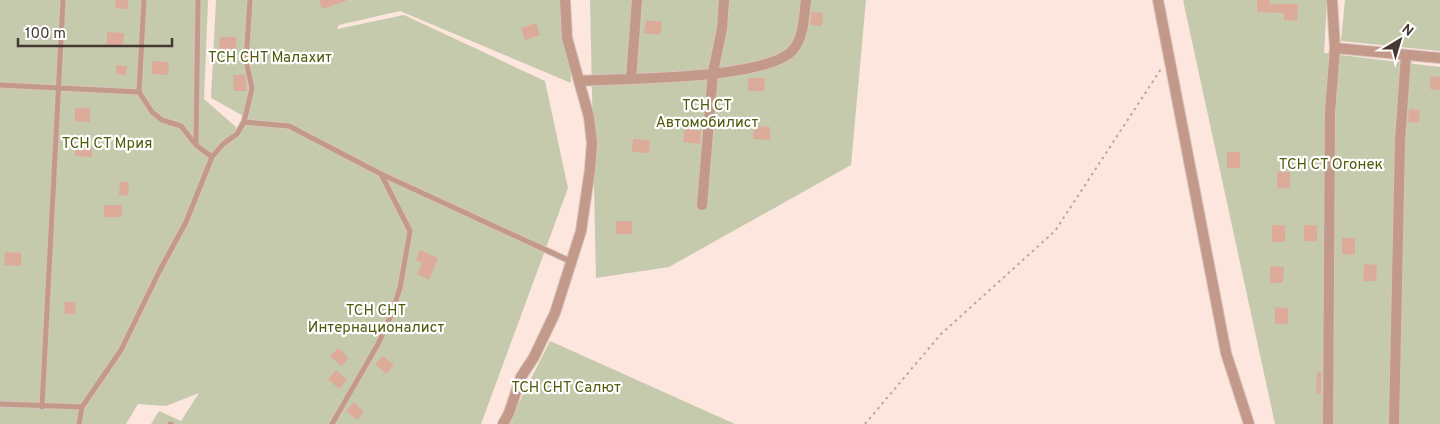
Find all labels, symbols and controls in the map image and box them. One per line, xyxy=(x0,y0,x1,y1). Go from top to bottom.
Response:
scale bar xyxy=(18,15,171,47)
north arrow xyxy=(1375,15,1425,65)
text: N xyxy=(1398,21,1416,41)
text: 100 m xyxy=(25,25,66,44)
park label: ТСН СНТ Малахит xyxy=(208,49,332,68)
park label: ТСН СТ Автомобилист xyxy=(656,97,759,133)
park label: ТСН СТ Мрия xyxy=(62,135,152,154)
park label: ТСН СТ Огонек xyxy=(1279,156,1383,175)
park label: ТСН СНТ Интернационалист xyxy=(308,302,444,338)
park label: ТСН СНТ Салют xyxy=(511,379,621,398)

